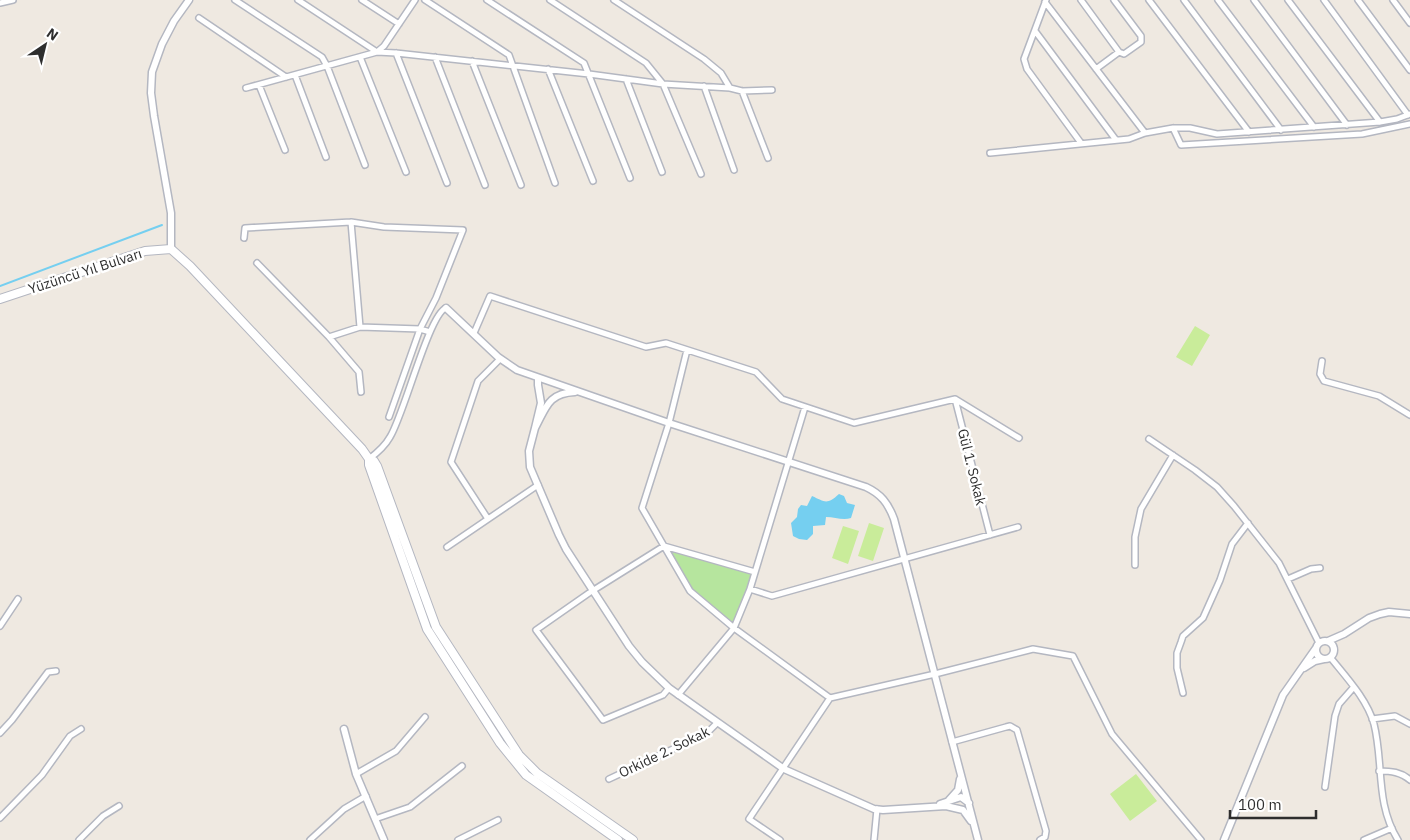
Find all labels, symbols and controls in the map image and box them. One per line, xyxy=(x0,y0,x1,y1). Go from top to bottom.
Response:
north arrow xyxy=(20,20,70,70)
text: N xyxy=(43,24,62,45)
street label: Yüzüncü Yıl Bulvarı xyxy=(26,244,144,298)
street label: Gül 1. Sokak xyxy=(954,427,990,508)
street label: Orkide 2. Sokak xyxy=(616,722,713,782)
scale bar xyxy=(1230,788,1316,820)
text: 100 m xyxy=(1238,795,1282,814)

